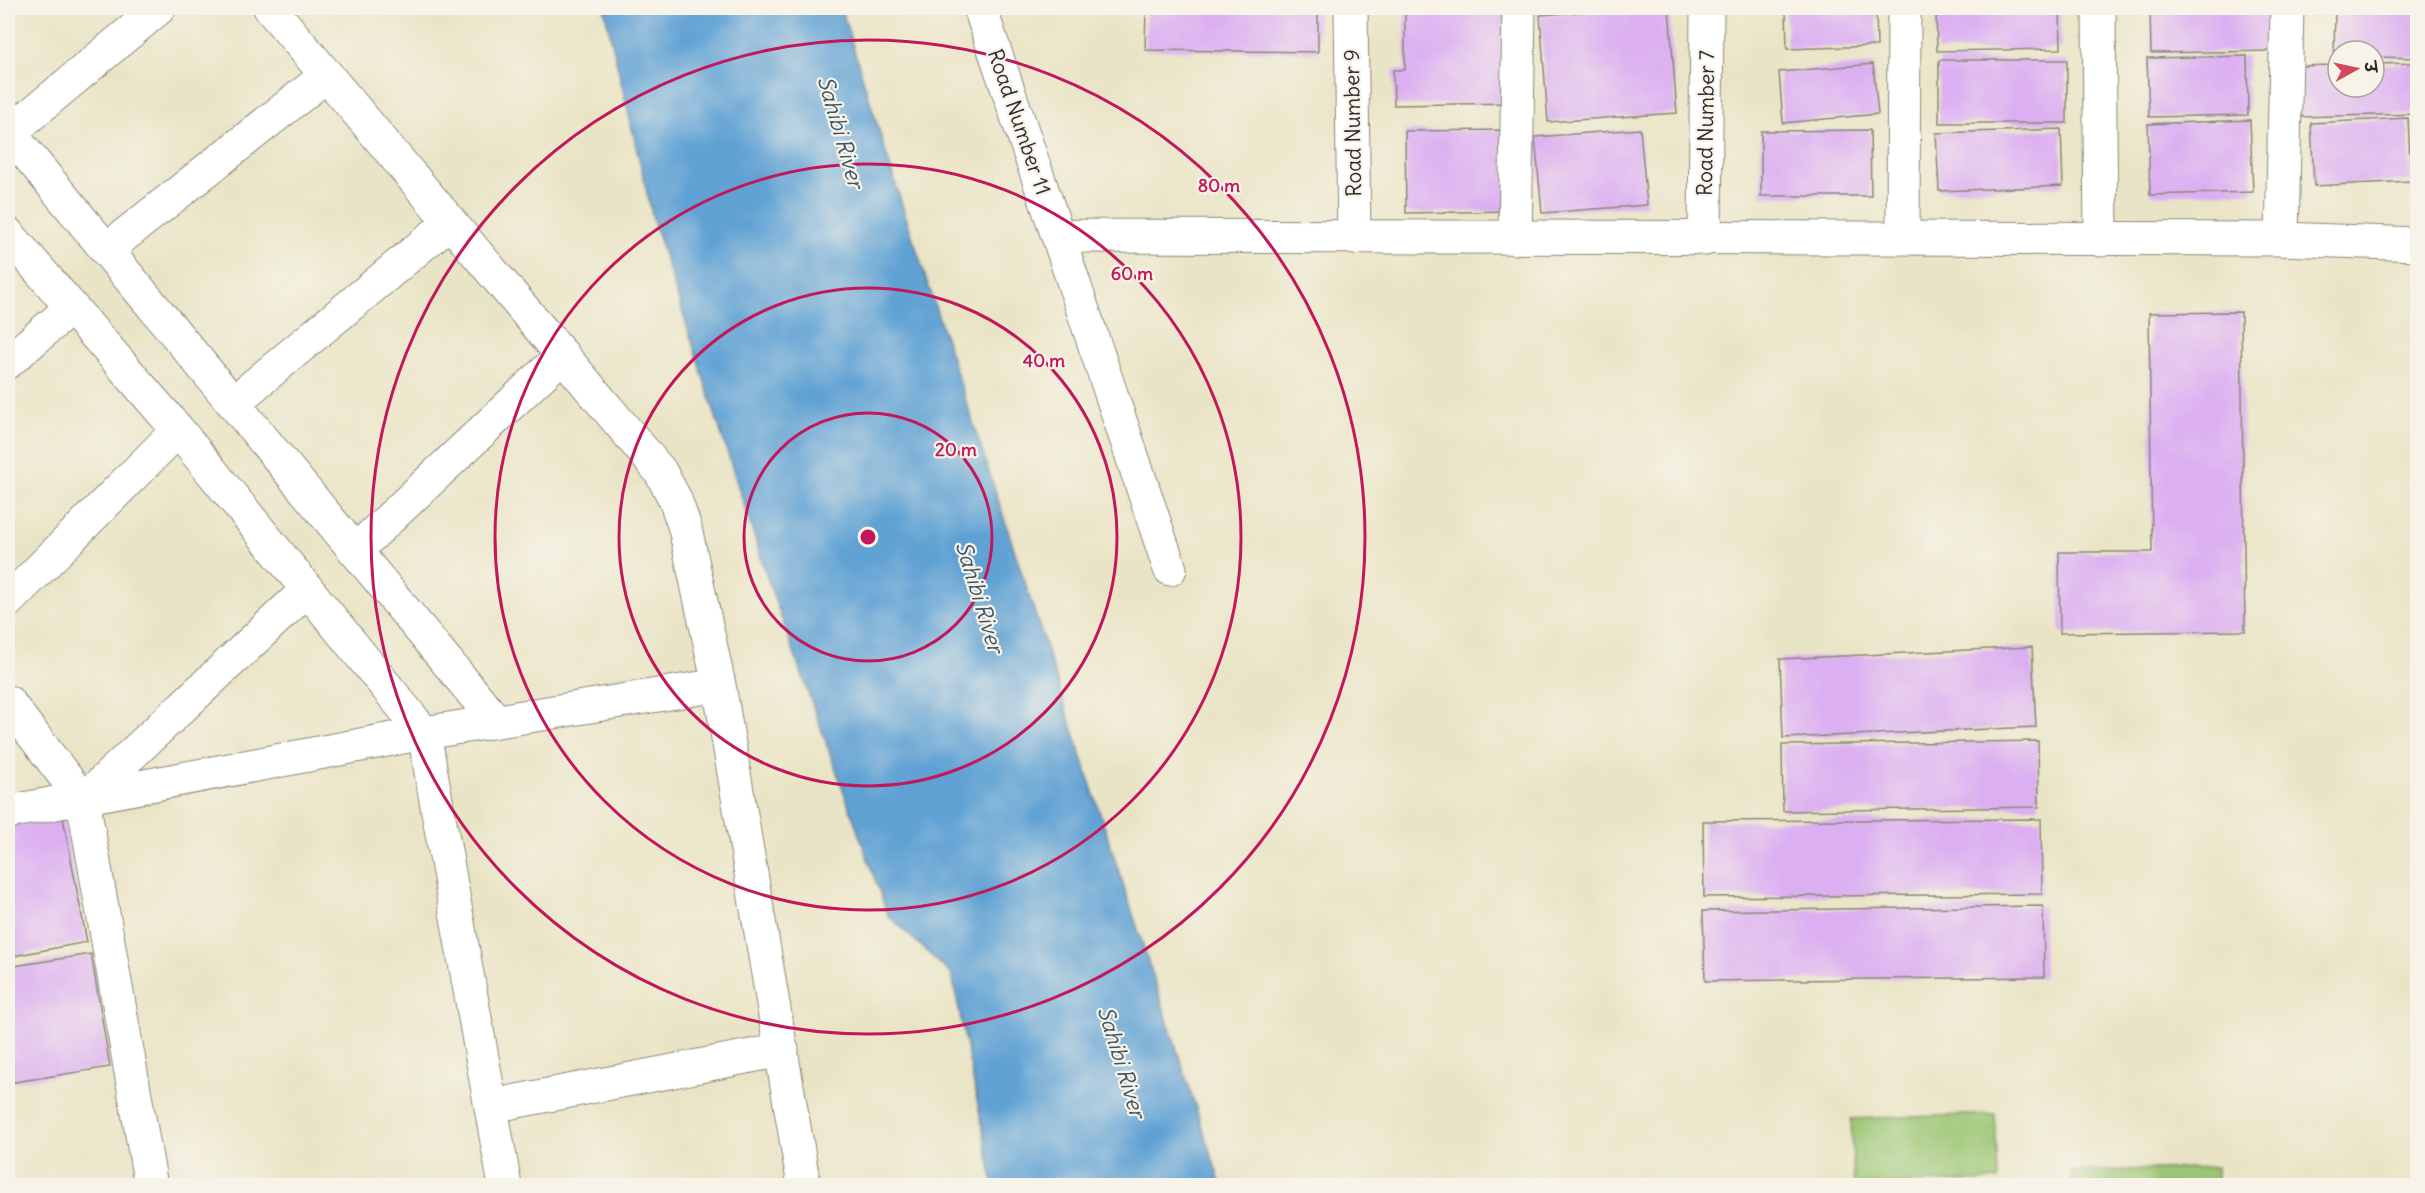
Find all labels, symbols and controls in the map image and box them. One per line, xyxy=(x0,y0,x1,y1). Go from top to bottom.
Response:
north arrow xyxy=(2326,39,2386,99)
street label: Road Number 11 xyxy=(982,45,1057,198)
street label: Road Number 9 xyxy=(1338,49,1367,197)
street label: Road Number 7 xyxy=(1691,50,1720,196)
text: उ xyxy=(2360,58,2382,75)
water label: Sahibi River xyxy=(812,73,871,194)
text: 80 m xyxy=(1198,174,1240,197)
text: 60 m xyxy=(1111,262,1153,285)
text: 40 m xyxy=(1023,349,1065,372)
text: 20 m xyxy=(935,438,977,461)
centre of rings xyxy=(858,527,878,547)
water label: Sahibi River xyxy=(950,538,1011,659)
water label: Sahibi River xyxy=(1092,1003,1153,1124)

